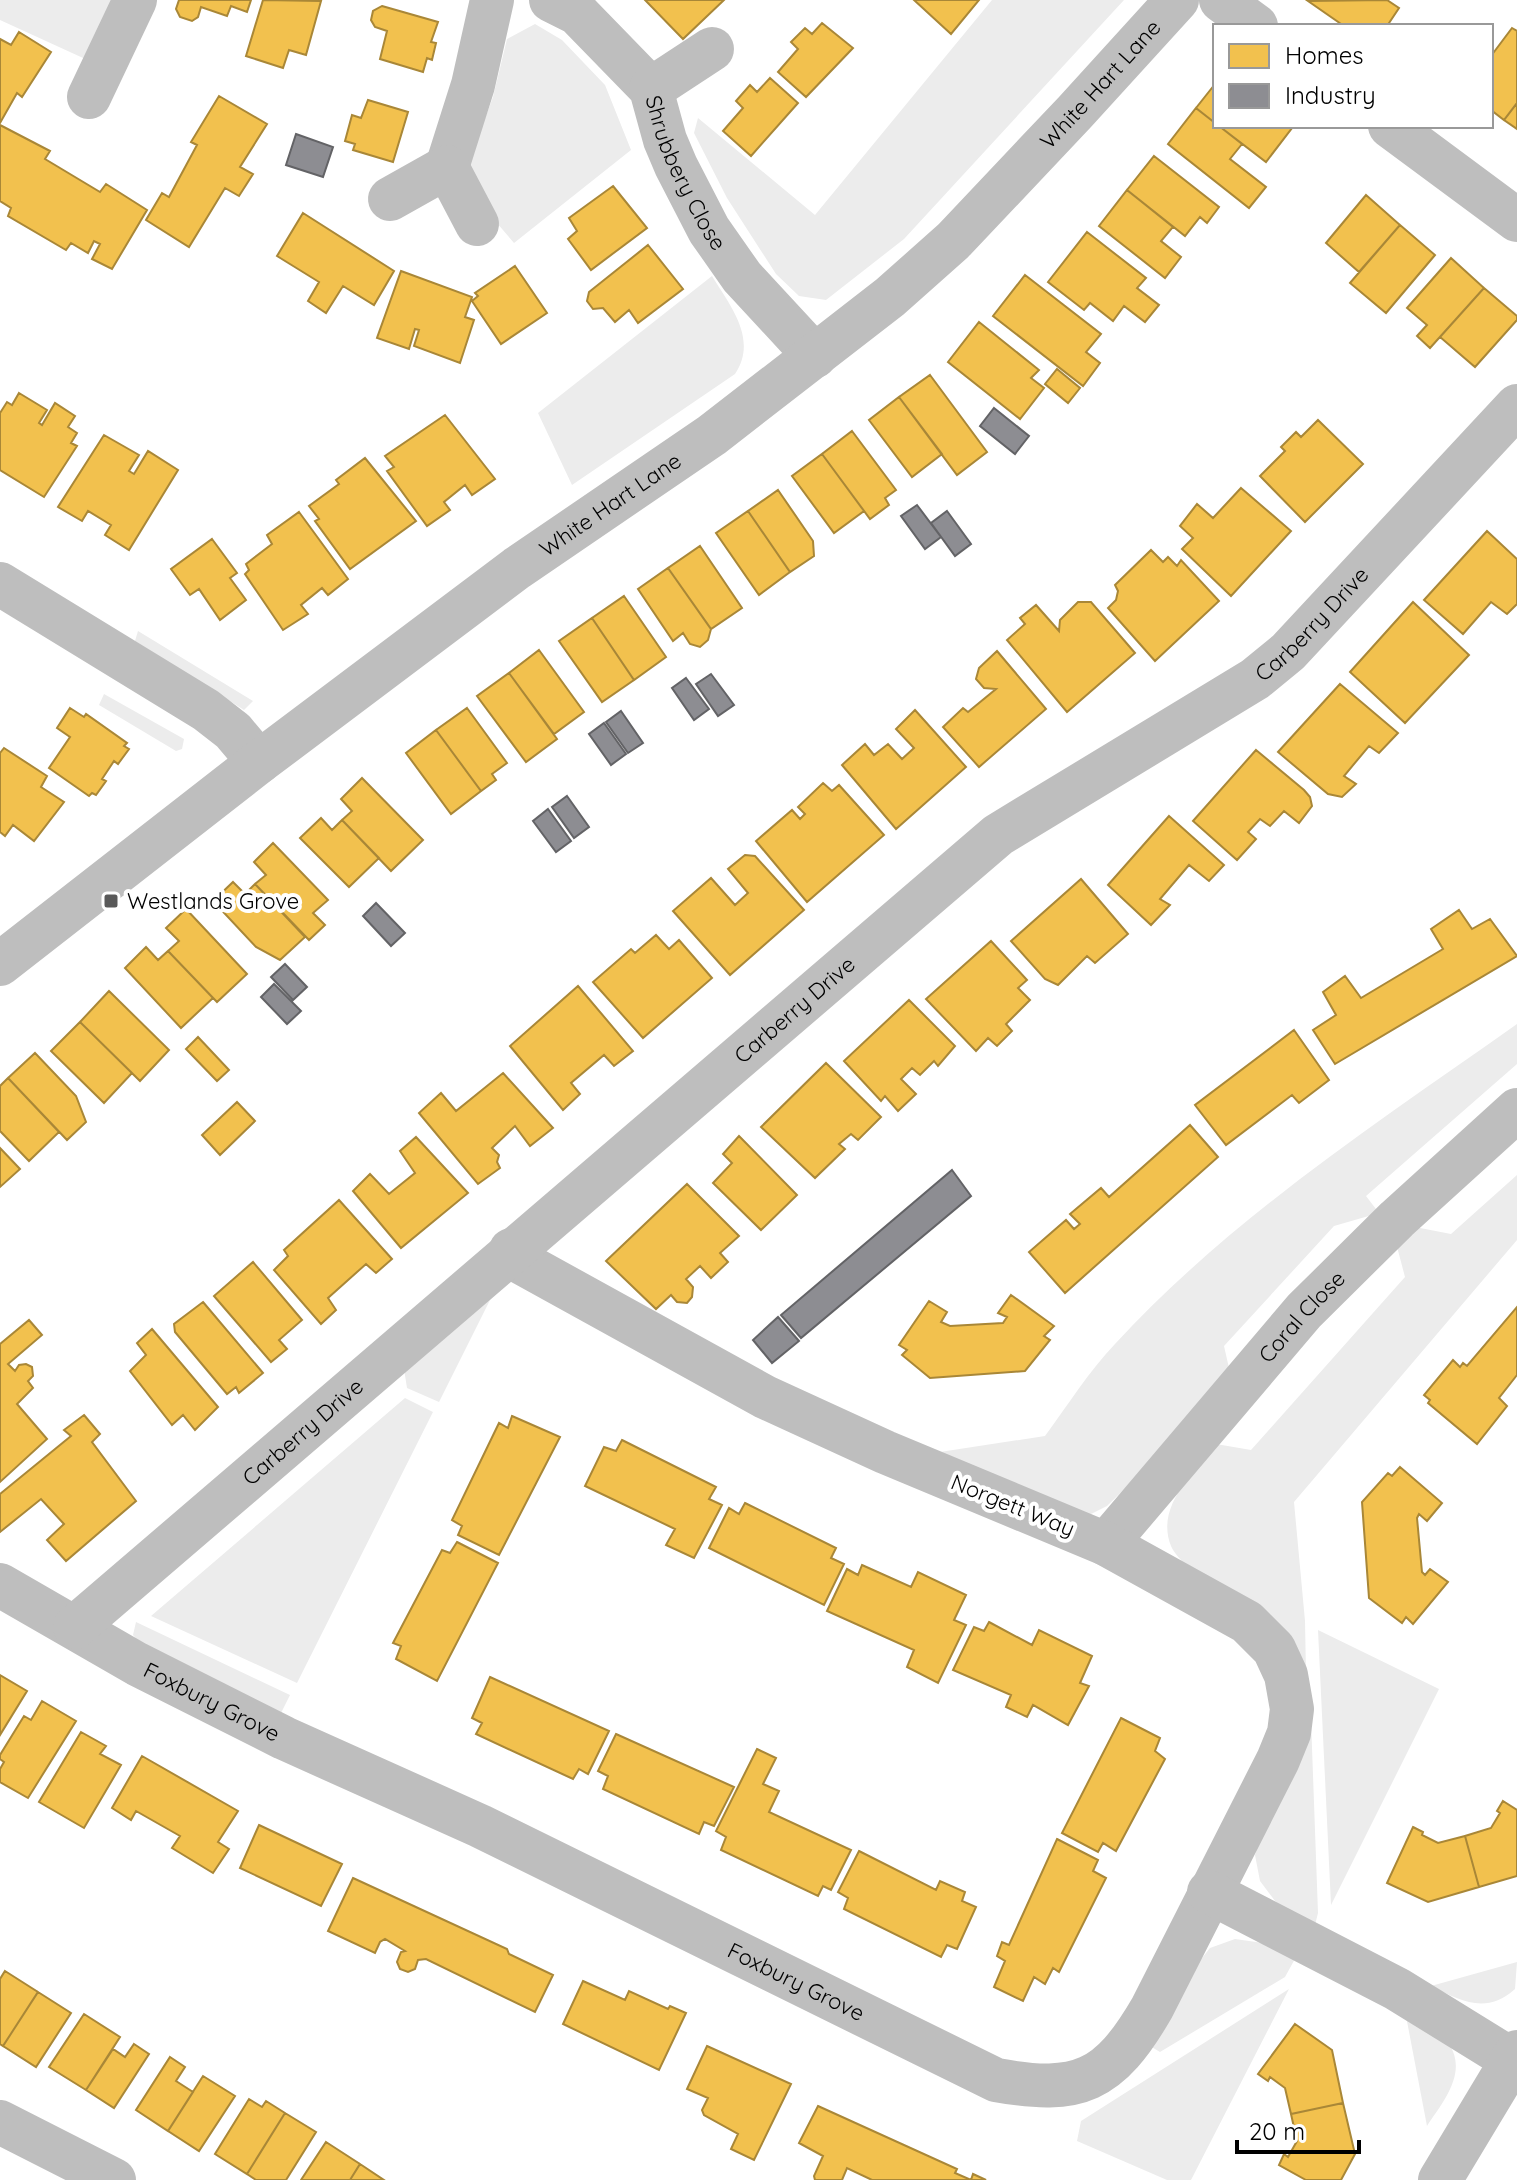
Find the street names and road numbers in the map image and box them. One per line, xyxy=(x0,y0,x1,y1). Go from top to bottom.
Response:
street label: White Hart Lane xyxy=(1034,14,1166,154)
street label: Shrubbery Close xyxy=(639,92,733,256)
street label: White Hart Lane xyxy=(534,446,686,563)
street label: Carberry Drive xyxy=(1249,561,1374,687)
street label: Carberry Drive xyxy=(728,950,861,1069)
street label: Coral Close xyxy=(1252,1264,1351,1369)
street label: Carberry Drive xyxy=(236,1372,369,1491)
street label: Norgett Way xyxy=(947,1467,1079,1543)
street label: Foxbury Grove xyxy=(139,1656,285,1748)
street label: Foxbury Grove xyxy=(723,1936,869,2027)

